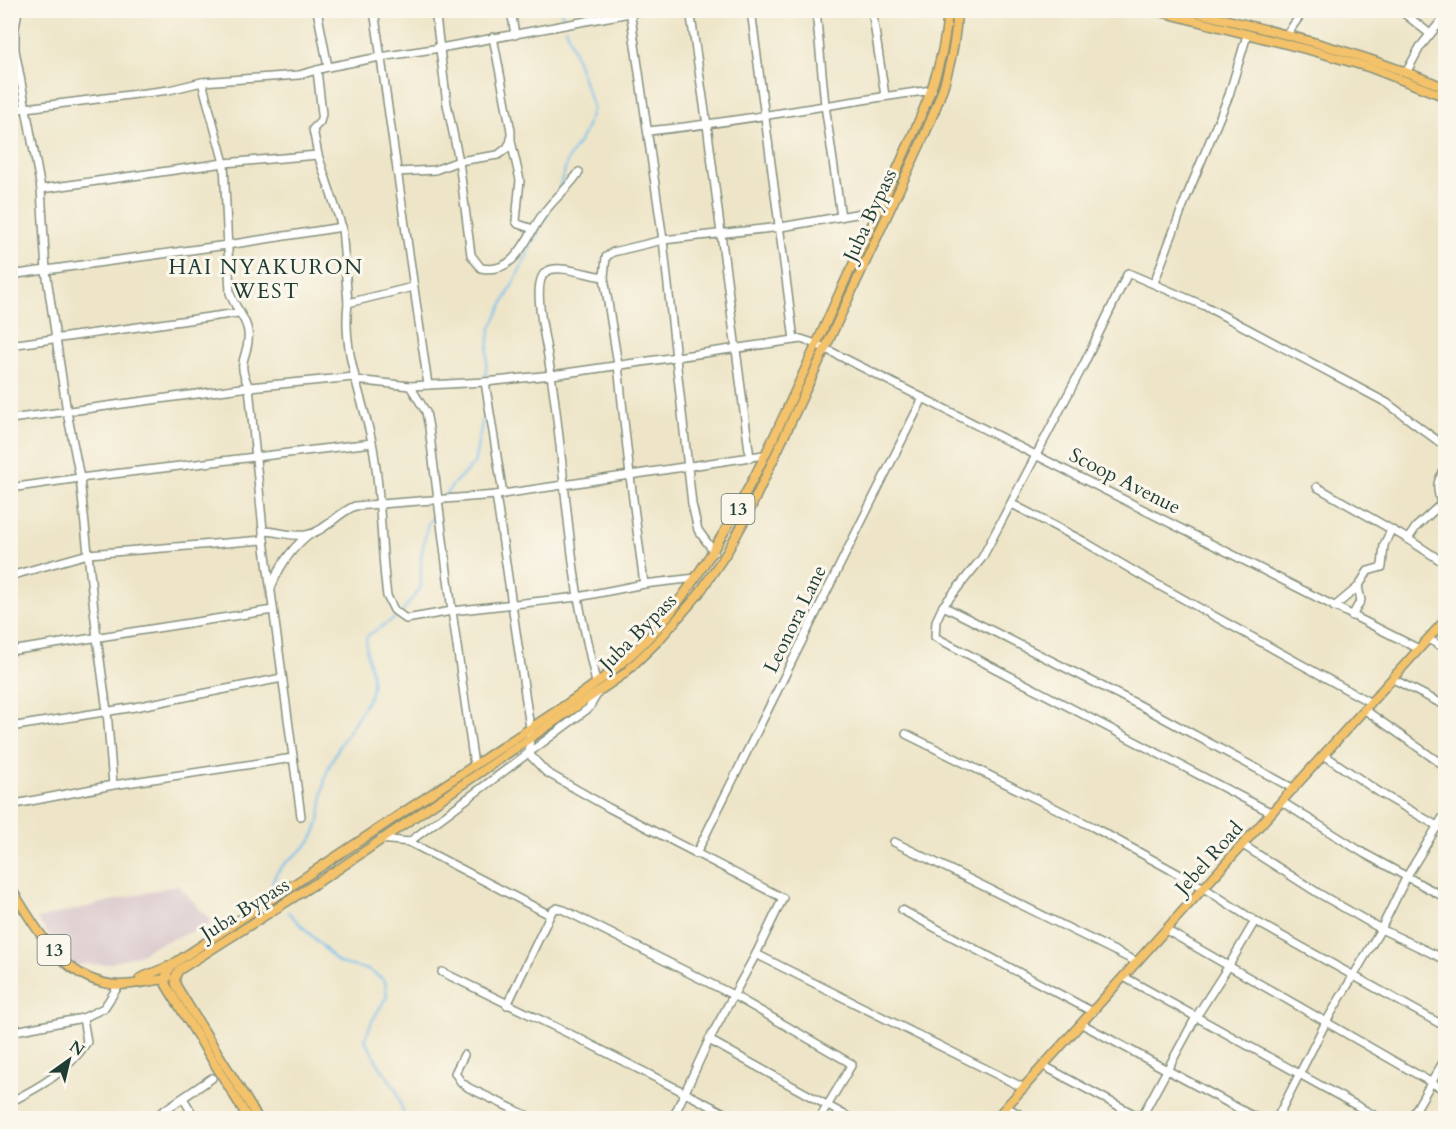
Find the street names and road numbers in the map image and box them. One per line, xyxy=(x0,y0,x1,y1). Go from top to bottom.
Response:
street label: Juba Bypass xyxy=(836,164,903,268)
street label: Scoop Avenue xyxy=(1065,441,1185,521)
road number: 13 xyxy=(722,494,754,524)
street label: Leonora Lane xyxy=(757,561,833,677)
street label: Juba Bypass xyxy=(591,587,683,679)
street label: Jebel Road xyxy=(1167,815,1249,903)
street label: Juba Bypass xyxy=(193,871,294,948)
road number: 13 xyxy=(38,935,70,965)

